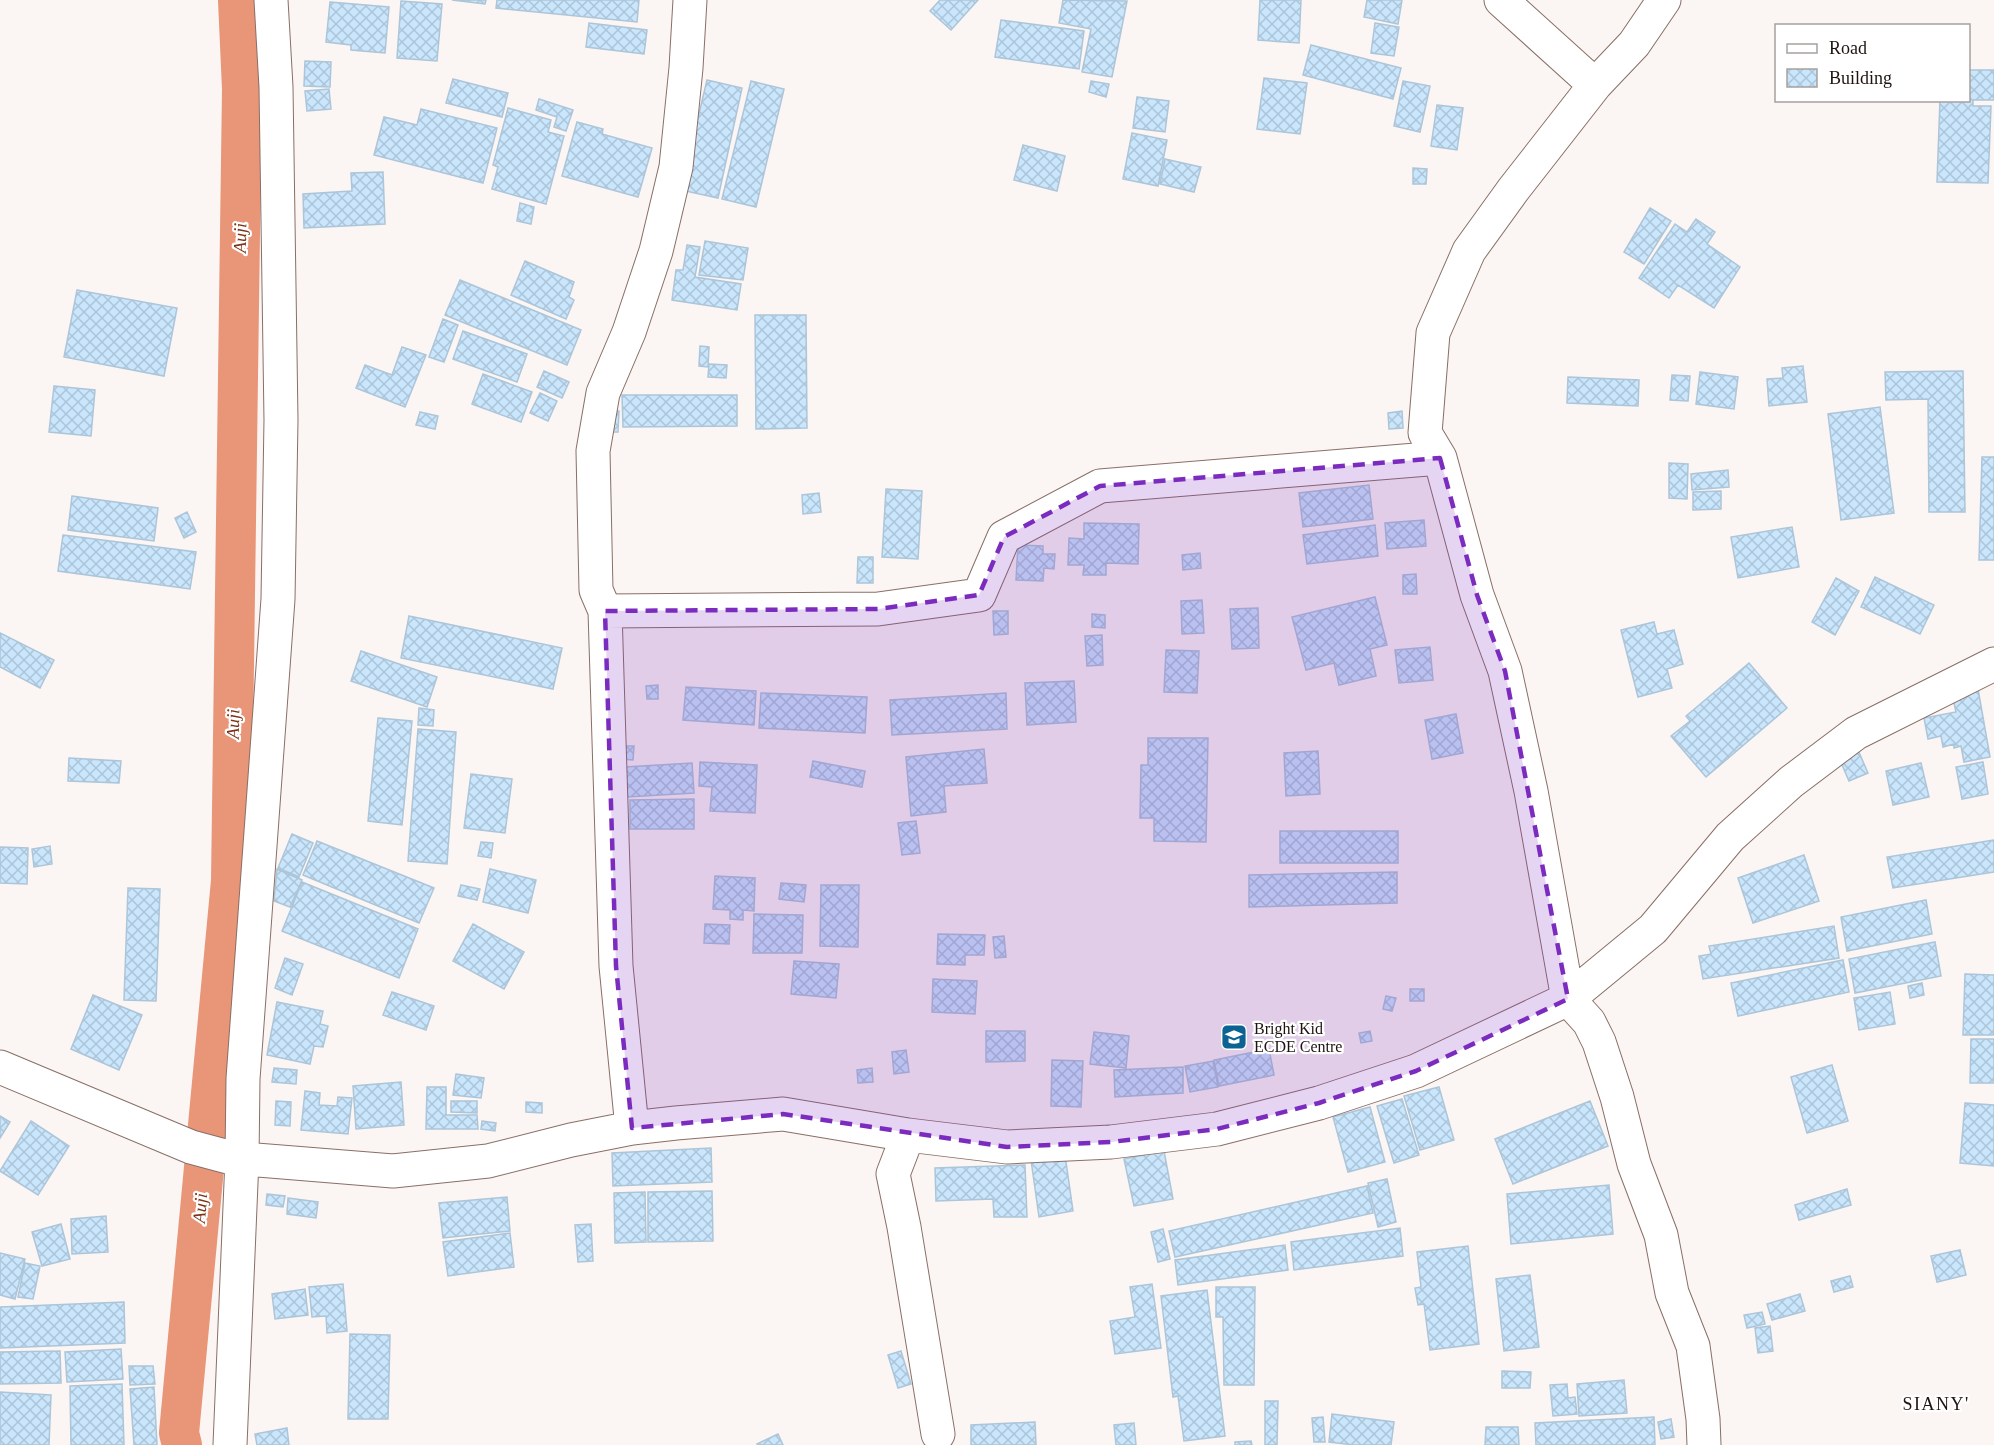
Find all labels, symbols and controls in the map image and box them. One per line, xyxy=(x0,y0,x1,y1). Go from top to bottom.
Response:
legend xyxy=(1775,24,1970,102)
text: Road xyxy=(1829,38,1867,58)
text: Building xyxy=(1829,68,1892,88)
water label: Auji xyxy=(230,223,250,254)
water label: Auji xyxy=(223,709,243,740)
place label: Bright Kid ECDE Centre xyxy=(1254,1020,1342,1055)
school or university icon: Bright Kid ECDE Centre xyxy=(1219,1022,1249,1052)
water label: Auji xyxy=(189,1192,211,1225)
district label: SIANY' xyxy=(1902,1394,1970,1414)

